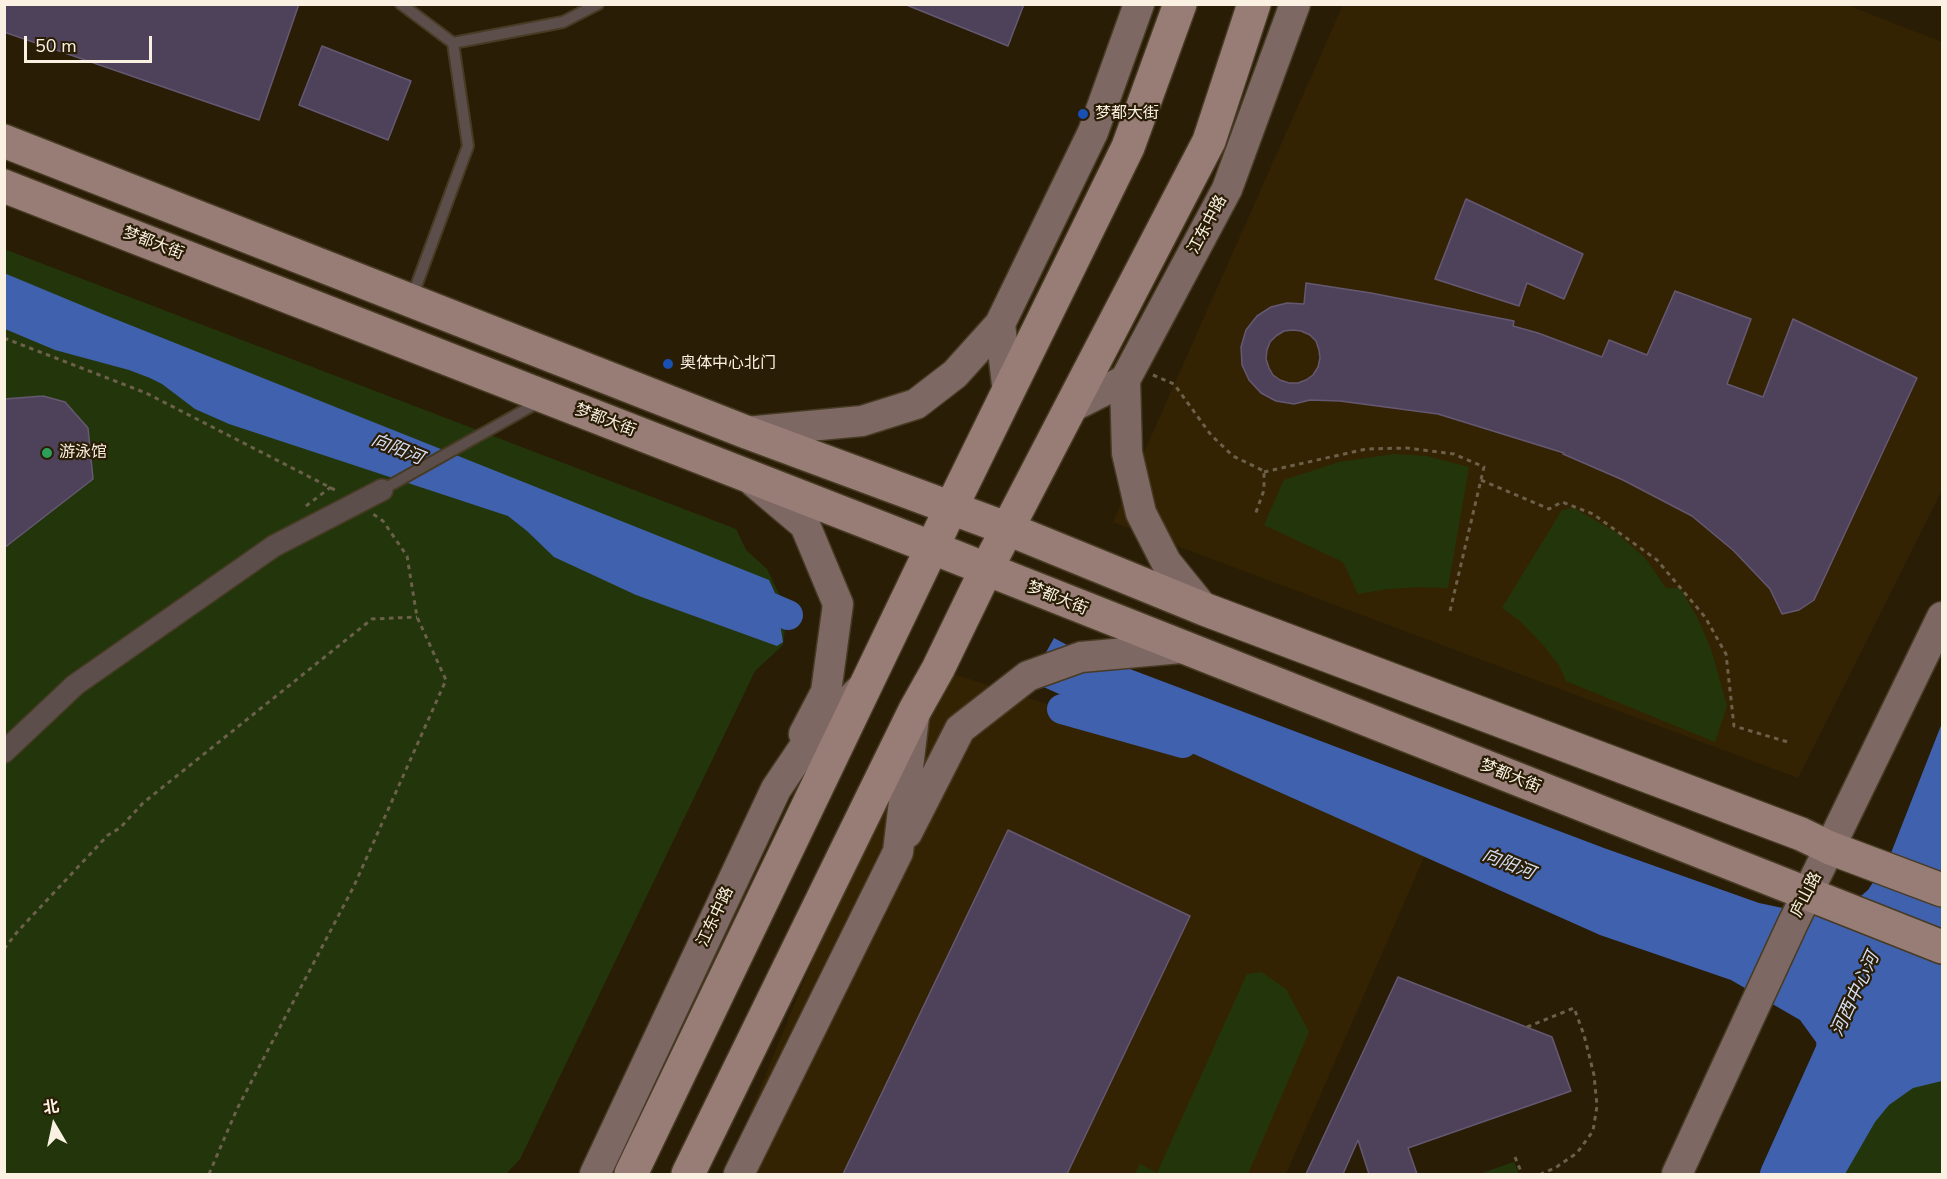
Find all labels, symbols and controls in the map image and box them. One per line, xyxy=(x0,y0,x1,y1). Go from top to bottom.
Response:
scale bar xyxy=(27,24,154,62)
text: 50 m xyxy=(35,34,77,58)
place label: 梦都大街 xyxy=(1095,104,1159,124)
marker: 梦都大街 xyxy=(1076,107,1090,121)
street label: 江东中路 xyxy=(1185,192,1231,258)
street label: 梦都大街 xyxy=(120,224,186,264)
place label: 奥体中心北门 xyxy=(680,354,776,374)
marker: 奥体中心北门 xyxy=(661,357,675,371)
street label: 梦都大街 xyxy=(572,401,638,441)
water label: 向阳河 xyxy=(368,430,426,470)
place label: 游泳馆 xyxy=(59,443,107,463)
marker: 游泳馆 xyxy=(40,446,54,460)
street label: 梦都大街 xyxy=(1024,578,1090,620)
street label: 梦都大街 xyxy=(1477,756,1543,798)
water label: 向阳河 xyxy=(1479,845,1537,885)
street label: 庐山路 xyxy=(1788,869,1826,921)
street label: 江东中路 xyxy=(694,884,738,950)
water label: 河西中心河 xyxy=(1827,950,1885,1040)
north arrow xyxy=(24,1095,84,1155)
text: 北 xyxy=(42,1095,61,1119)

